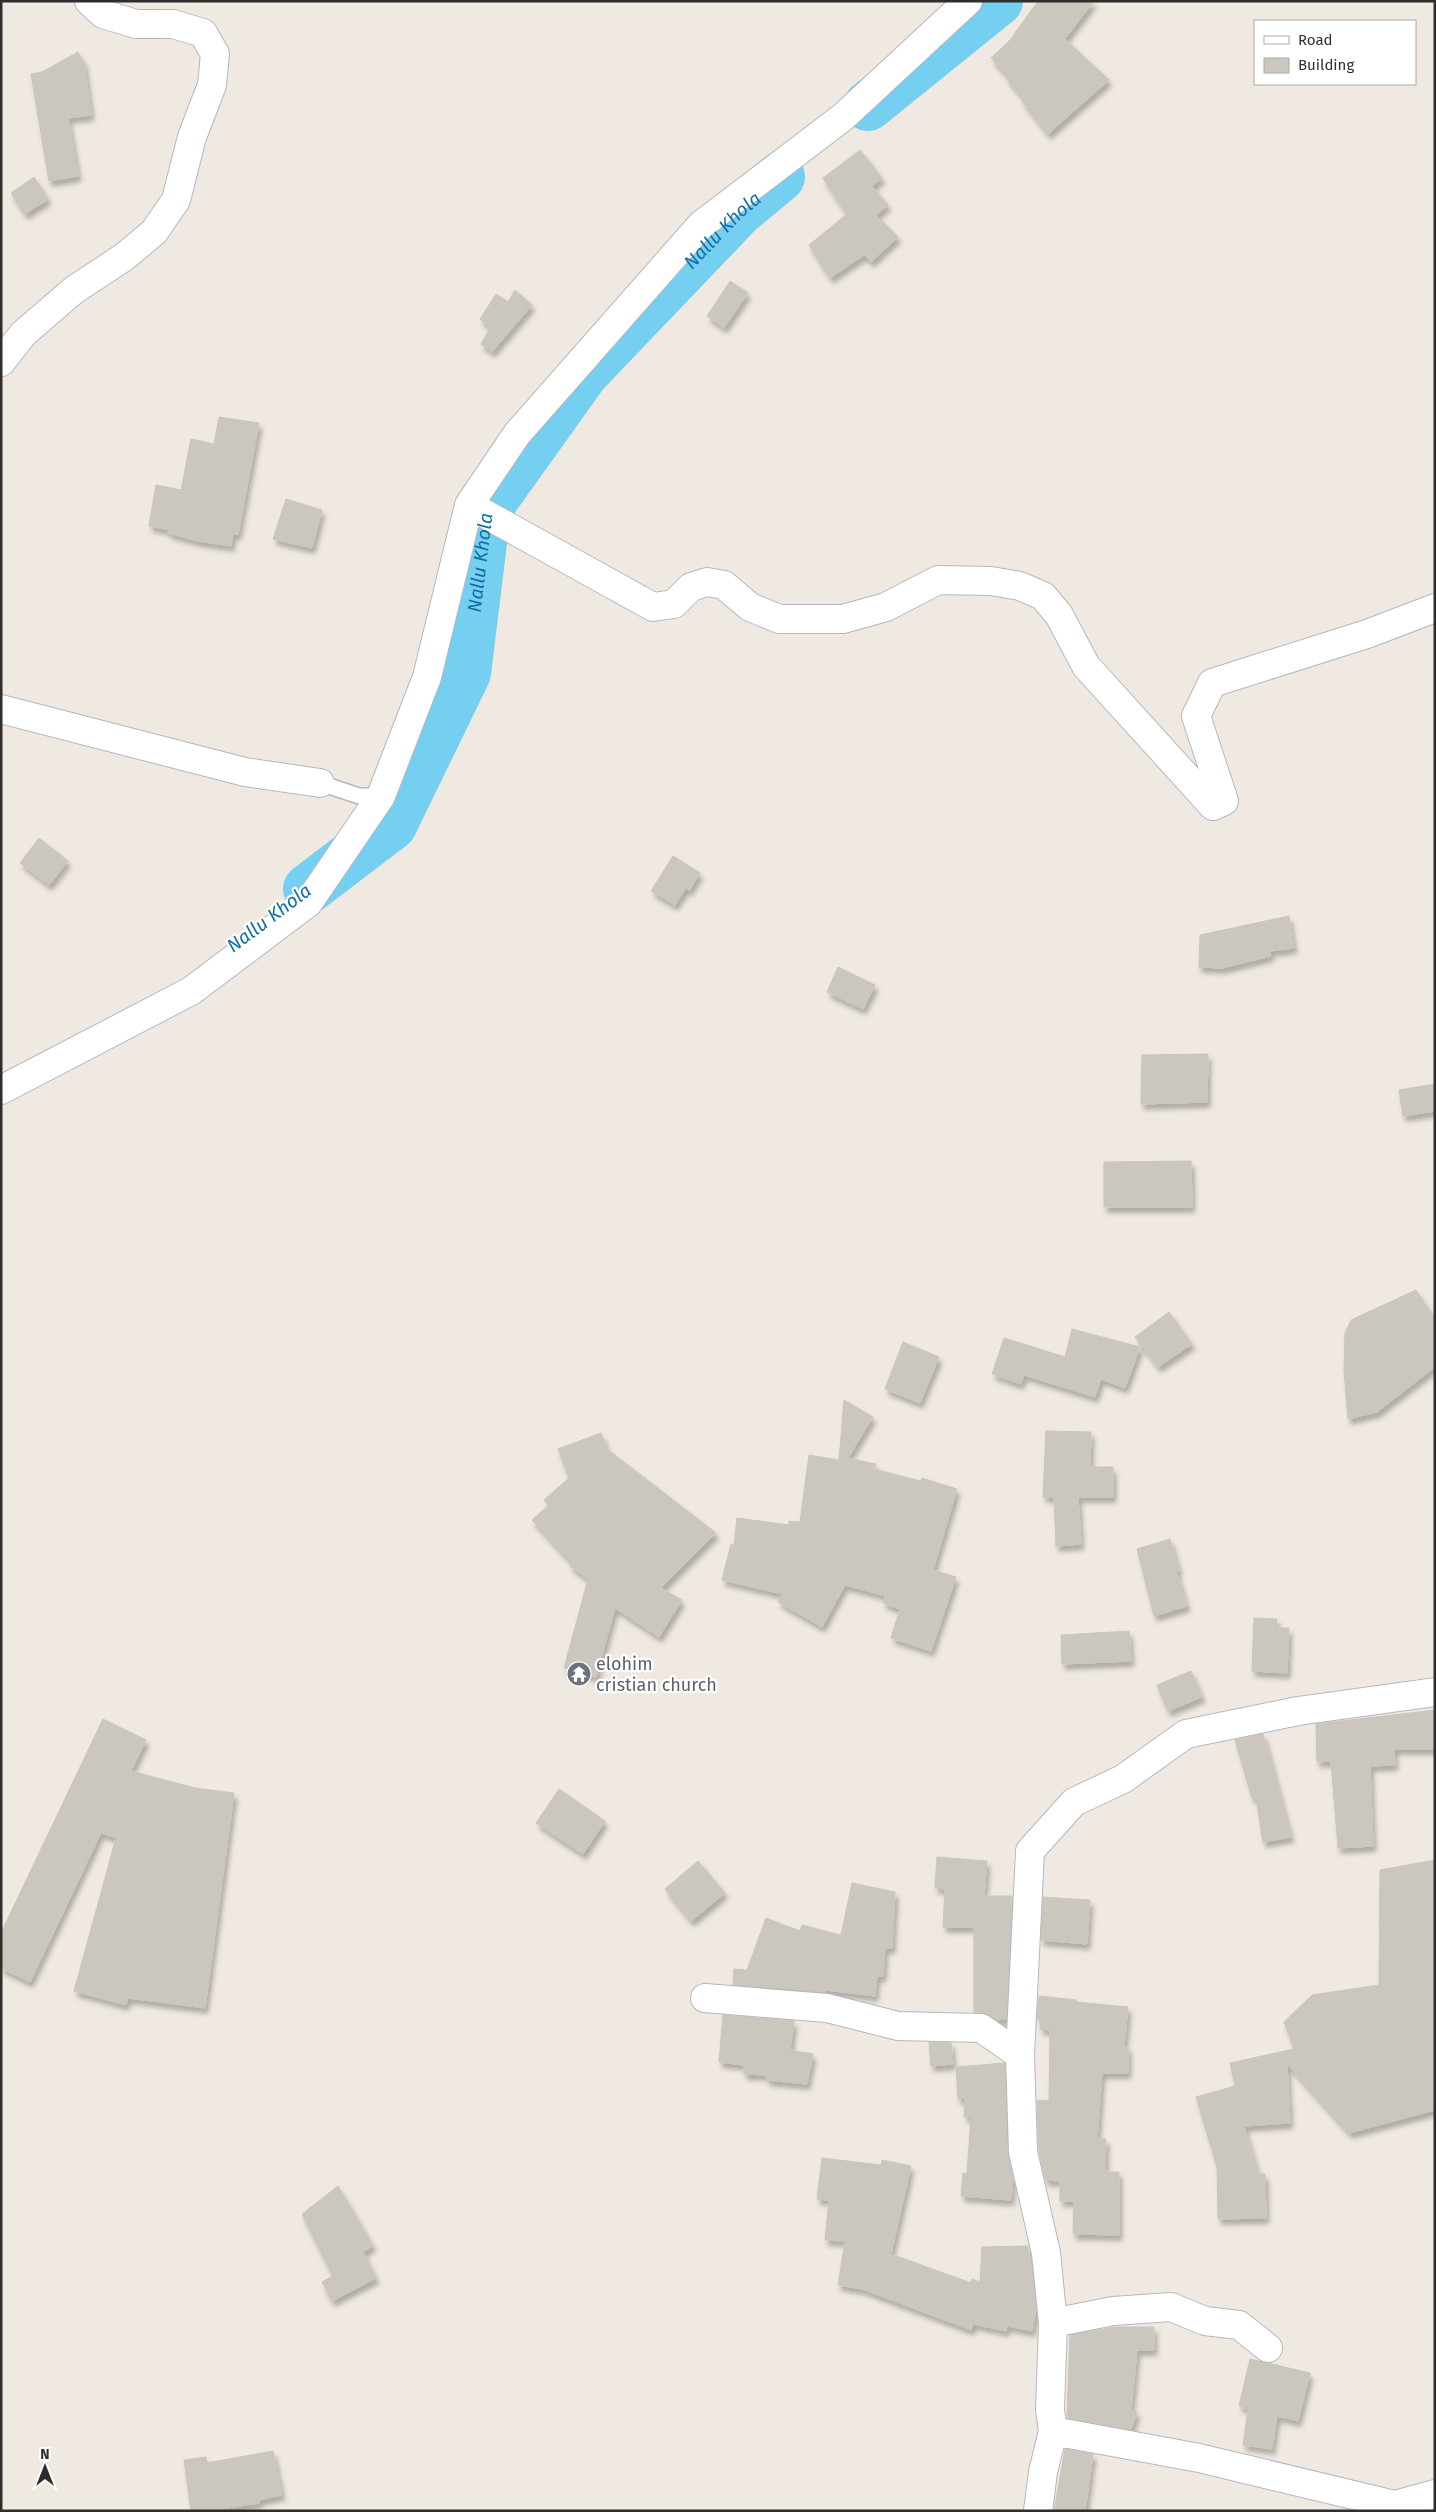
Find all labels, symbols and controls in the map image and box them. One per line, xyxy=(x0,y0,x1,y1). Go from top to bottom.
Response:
legend xyxy=(1254,20,1416,85)
text: Road xyxy=(1298,31,1333,49)
text: Building xyxy=(1298,56,1354,74)
water label: Nallu Khola xyxy=(679,187,765,273)
water label: Nallu Khola xyxy=(462,512,497,613)
water label: Nallu Khola xyxy=(222,879,316,957)
place label: elohim cristian church xyxy=(596,1653,717,1696)
temple icon: elohim cristian church xyxy=(566,1661,592,1687)
north arrow xyxy=(20,2442,70,2492)
text: N xyxy=(40,2446,50,2463)

